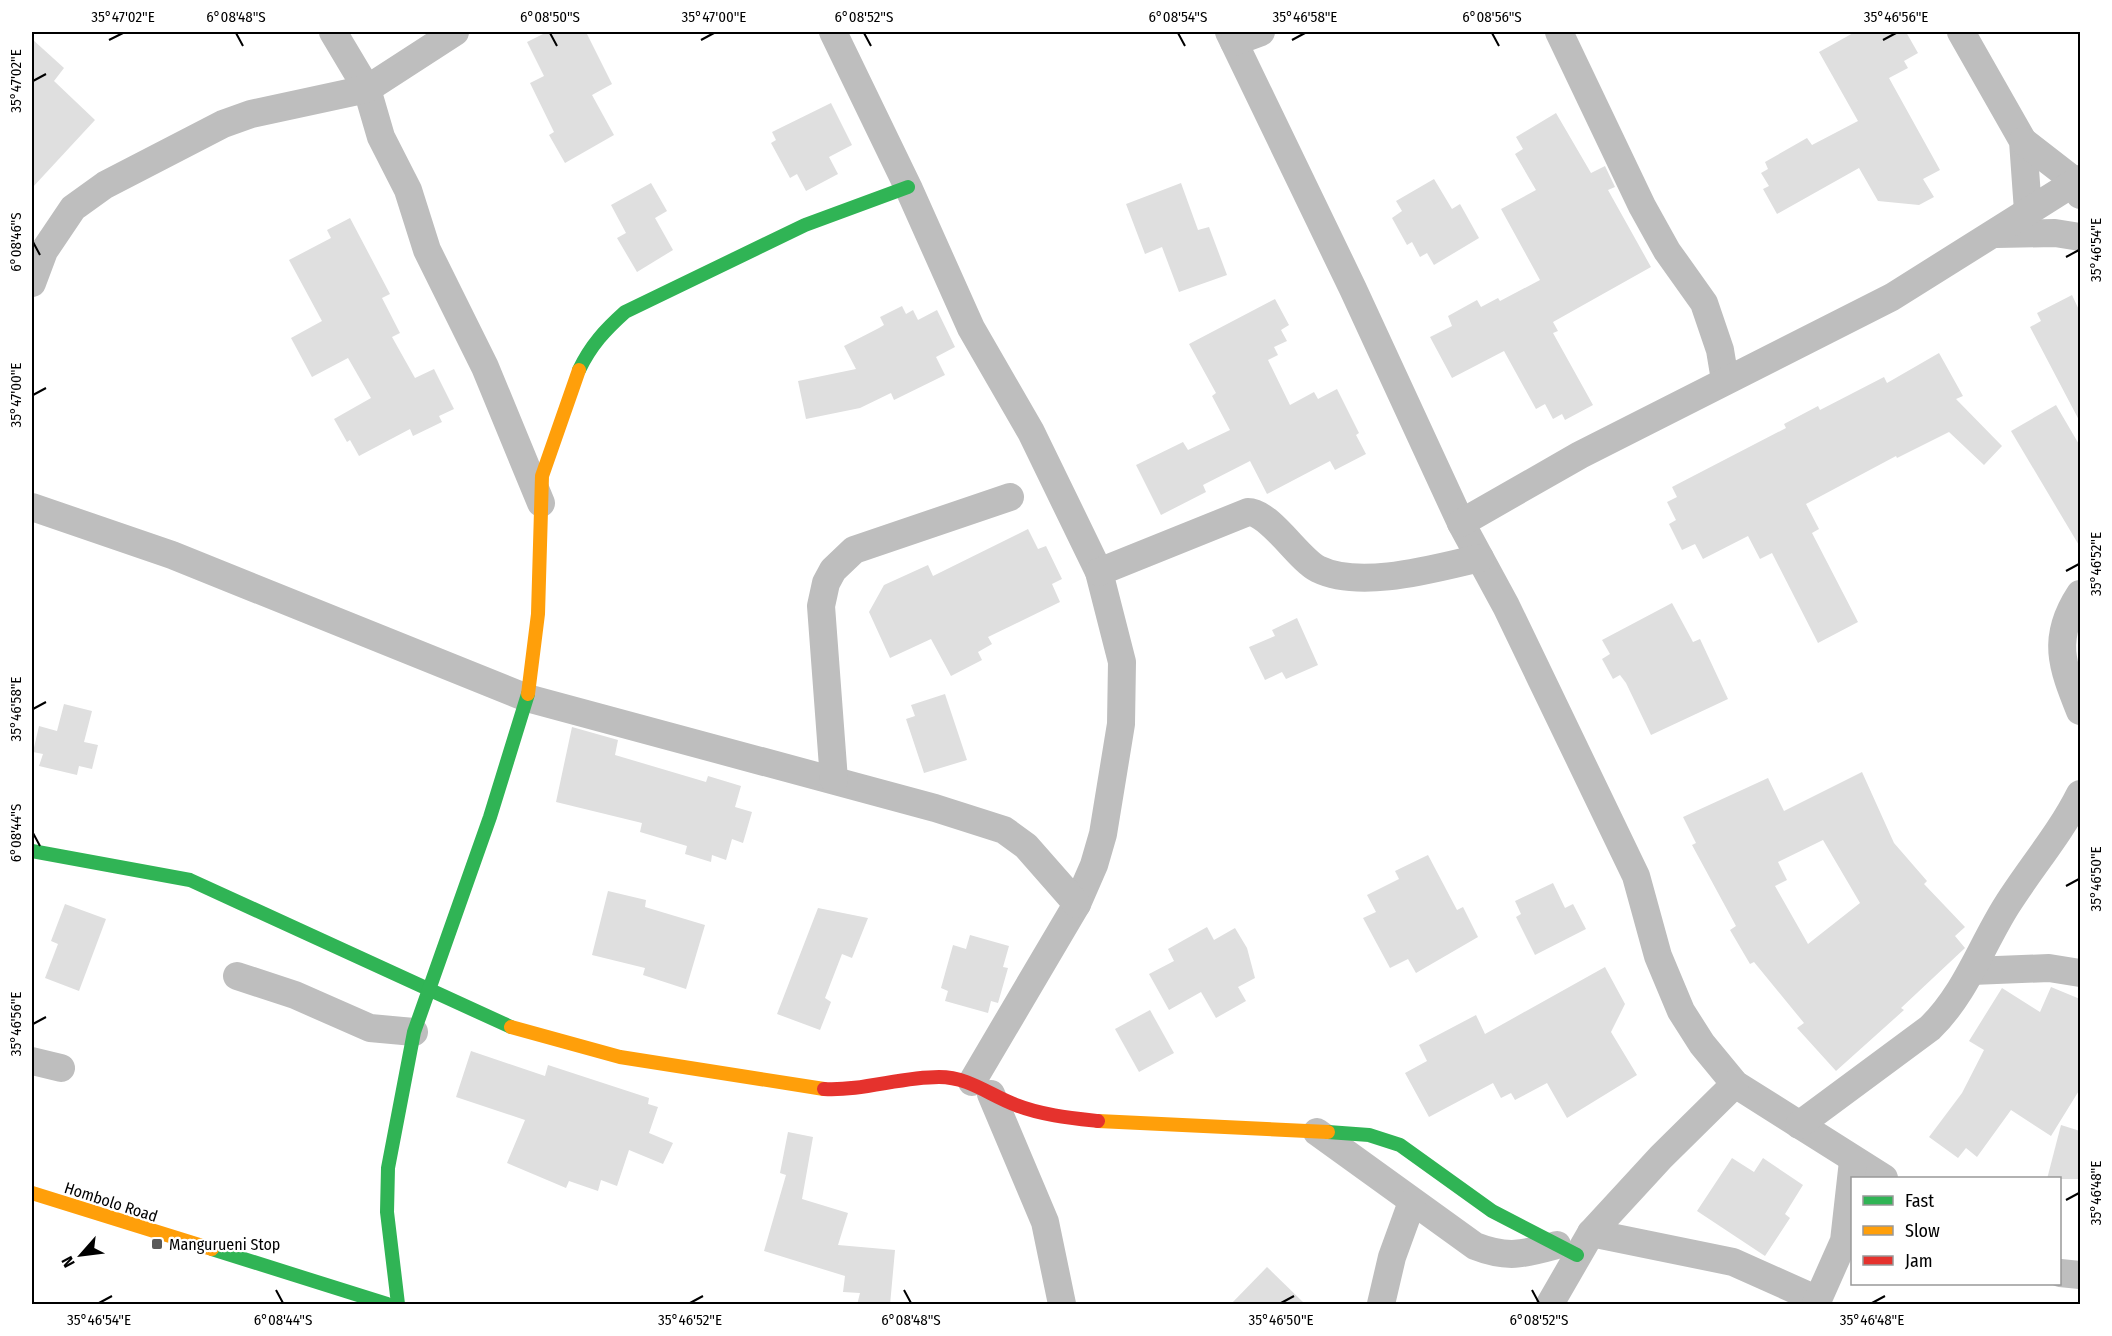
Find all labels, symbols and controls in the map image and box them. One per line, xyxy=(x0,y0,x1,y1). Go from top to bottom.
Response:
text: 35°47'02"E xyxy=(91,8,155,26)
text: 6°08'48"S xyxy=(206,8,266,26)
text: 6°08'50"S xyxy=(520,8,580,26)
text: 35°47'00"E xyxy=(682,8,746,26)
text: 6°08'52"S xyxy=(835,8,893,26)
text: 6°08'54"S xyxy=(1149,8,1207,26)
text: 35°46'58"E xyxy=(1273,8,1337,26)
text: 6°08'56"S xyxy=(1462,8,1522,26)
text: 35°46'56"E xyxy=(1864,8,1928,26)
text: 35°47'02"E xyxy=(7,49,25,113)
text: 6°08'46"S xyxy=(7,212,25,272)
text: 35°46'54"E xyxy=(2087,218,2105,282)
text: 35°47'00"E xyxy=(7,363,25,427)
text: 35°46'52"E xyxy=(2087,532,2105,596)
text: 35°46'58"E xyxy=(7,677,25,741)
text: 6°08'44"S xyxy=(7,804,25,862)
text: 35°46'50"E xyxy=(2087,846,2105,912)
text: 35°46'56"E xyxy=(7,992,25,1056)
text: 35°46'48"E xyxy=(2087,1161,2105,1225)
legend xyxy=(1851,1177,2061,1285)
street label: Hombolo Road xyxy=(62,1178,160,1226)
text: Fast xyxy=(1905,1190,1934,1212)
text: Slow xyxy=(1905,1220,1940,1242)
north arrow xyxy=(51,1225,111,1285)
place label: Mangurueni Stop xyxy=(169,1235,280,1254)
marker: Mangurueni Stop xyxy=(150,1237,164,1251)
text: Jam xyxy=(1905,1250,1933,1272)
text: N xyxy=(58,1253,79,1271)
text: 35°46'54"E xyxy=(67,1311,131,1329)
text: 6°08'44"S xyxy=(254,1311,312,1329)
text: 35°46'52"E xyxy=(658,1311,722,1329)
text: 6°08'48"S xyxy=(881,1311,941,1329)
text: 35°46'50"E xyxy=(1248,1311,1314,1329)
text: 6°08'52"S xyxy=(1510,1311,1568,1329)
text: 35°46'48"E xyxy=(1840,1311,1904,1329)

